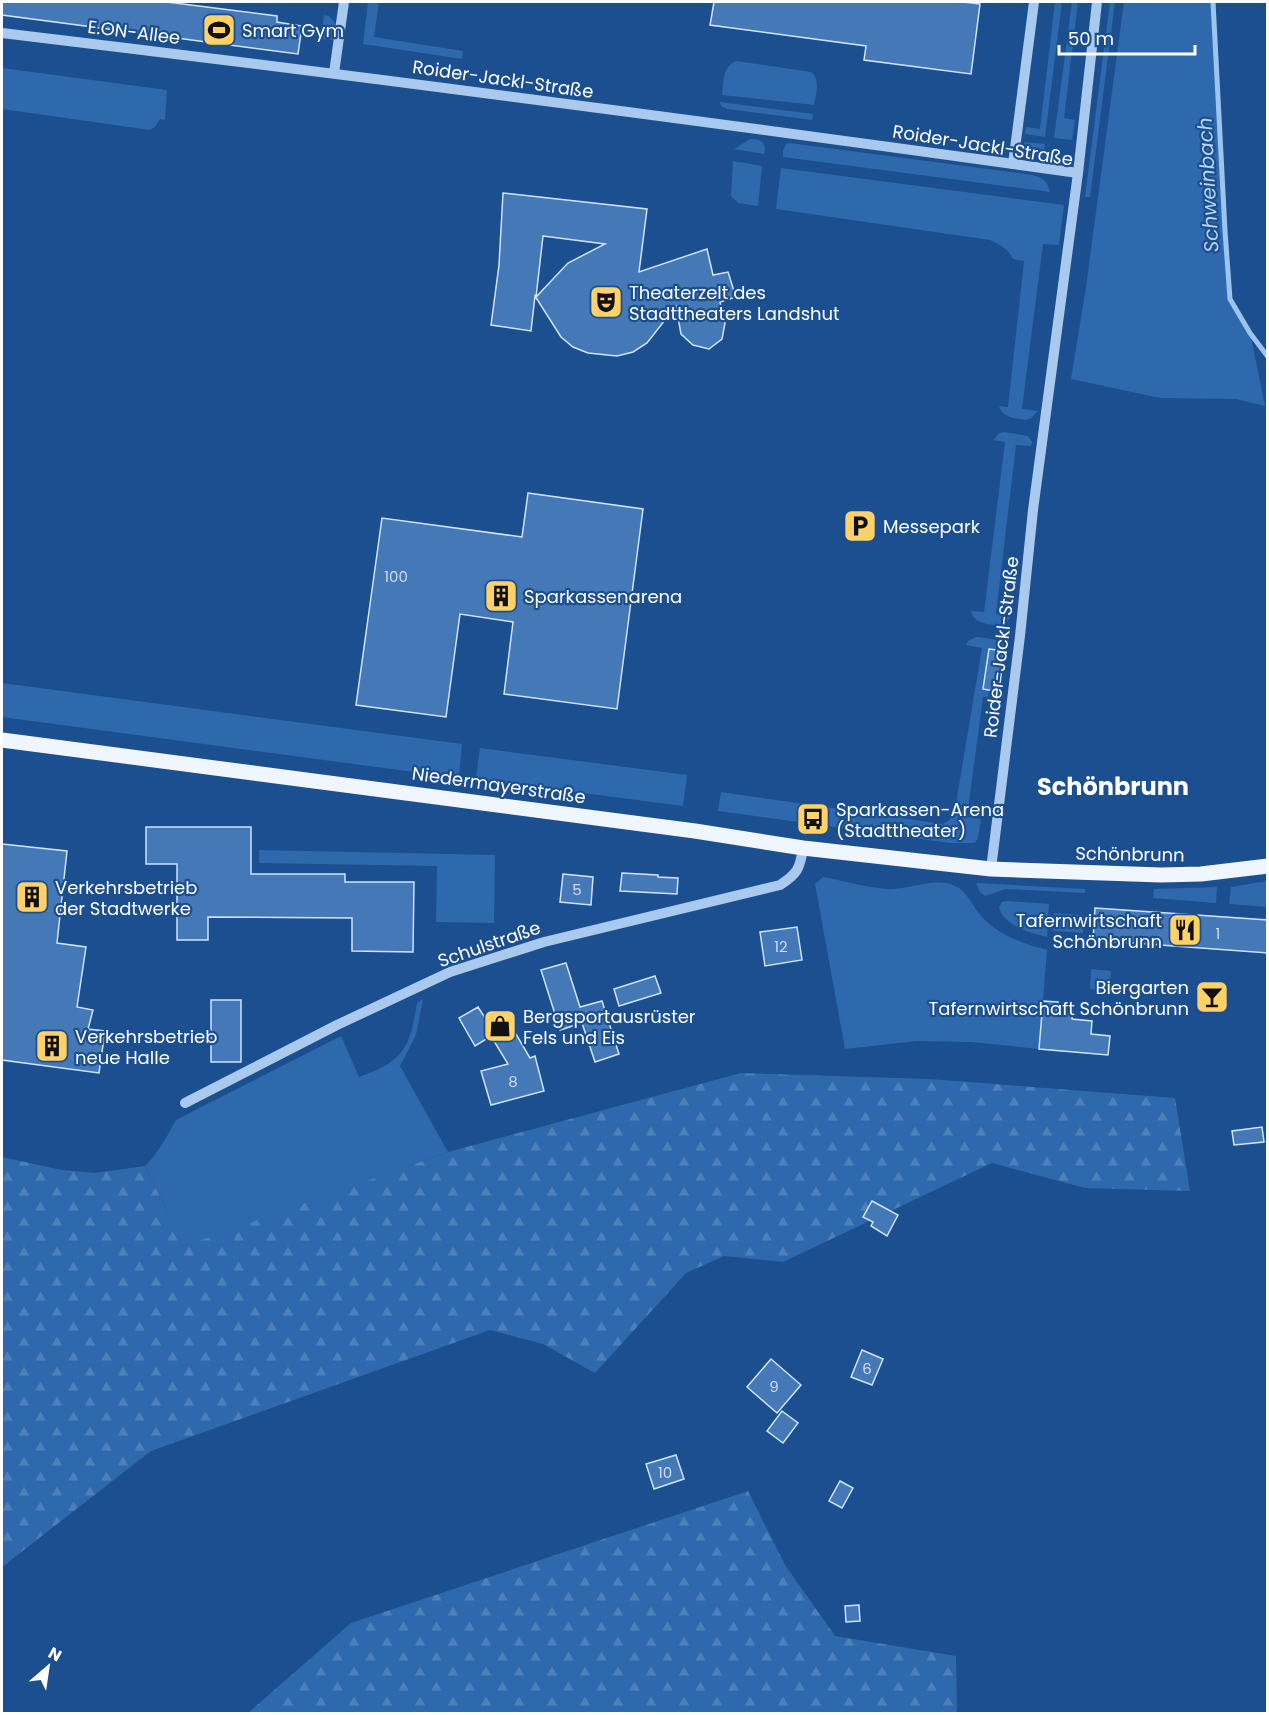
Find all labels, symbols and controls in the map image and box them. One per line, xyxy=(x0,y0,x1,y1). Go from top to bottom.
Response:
sports icon: Smart Gym xyxy=(201,12,237,48)
street label: E.ON-Allee xyxy=(86,14,182,50)
place label: Smart Gym xyxy=(242,18,344,43)
scale bar xyxy=(1059,18,1196,56)
text: 50 m xyxy=(1068,26,1114,51)
street label: Roider-Jackl-Straße xyxy=(411,54,595,104)
water label: Schweinbach xyxy=(1190,117,1226,253)
street label: Roider-Jackl-Straße xyxy=(891,118,1075,172)
place label: Theaterzelt des Stadttheaters Landshut xyxy=(629,280,840,326)
theatre icon: Theaterzelt des Stadttheaters Landshut xyxy=(588,284,624,320)
parking icon: Messepark xyxy=(842,508,878,544)
place label: Messepark xyxy=(883,514,981,539)
street label: Roider-Jackl-Straße xyxy=(977,555,1025,739)
house number: 100 xyxy=(384,566,408,587)
building icon: Sparkassenarena xyxy=(483,578,519,614)
place label: Sparkassenarena xyxy=(524,584,682,609)
street label: Niedermayerstraße xyxy=(410,760,588,810)
district label: Schönbrunn xyxy=(1037,770,1189,803)
place label: Sparkassen-Arena (Stadttheater) xyxy=(836,797,1004,843)
bus stop icon: Sparkassen-Arena (Stadttheater) xyxy=(795,801,831,837)
street label: Schönbrunn xyxy=(1075,841,1185,867)
place label: Verkehrsbetrieb der Stadtwerke xyxy=(55,875,197,921)
building icon: Verkehrsbetrieb der Stadtwerke xyxy=(14,879,50,915)
house number: 5 xyxy=(572,879,582,900)
place label: Tafernwirtschaft Schönbrunn xyxy=(1016,908,1162,954)
restaurant icon: Tafernwirtschaft Schönbrunn xyxy=(1167,912,1203,948)
street label: Schulstraße xyxy=(434,915,544,973)
house number: 1 xyxy=(1216,923,1220,944)
house number: 12 xyxy=(774,936,788,957)
place label: Biergarten Tafernwirtschaft Schönbrunn xyxy=(929,975,1189,1021)
bar icon: Biergarten Tafernwirtschaft Schönbrunn xyxy=(1194,979,1230,1015)
place label: Bergsportausrüster Fels und Eis xyxy=(523,1004,696,1050)
shop icon: Bergsportausrüster Fels und Eis xyxy=(482,1008,518,1044)
place label: Verkehrsbetrieb neue Halle xyxy=(75,1024,217,1070)
building icon: Verkehrsbetrieb neue Halle xyxy=(34,1028,70,1064)
house number: 8 xyxy=(508,1071,518,1092)
house number: 6 xyxy=(862,1358,872,1379)
house number: 9 xyxy=(769,1376,779,1397)
house number: 10 xyxy=(658,1462,672,1483)
north arrow xyxy=(18,1637,78,1697)
text: N xyxy=(44,1641,66,1667)

